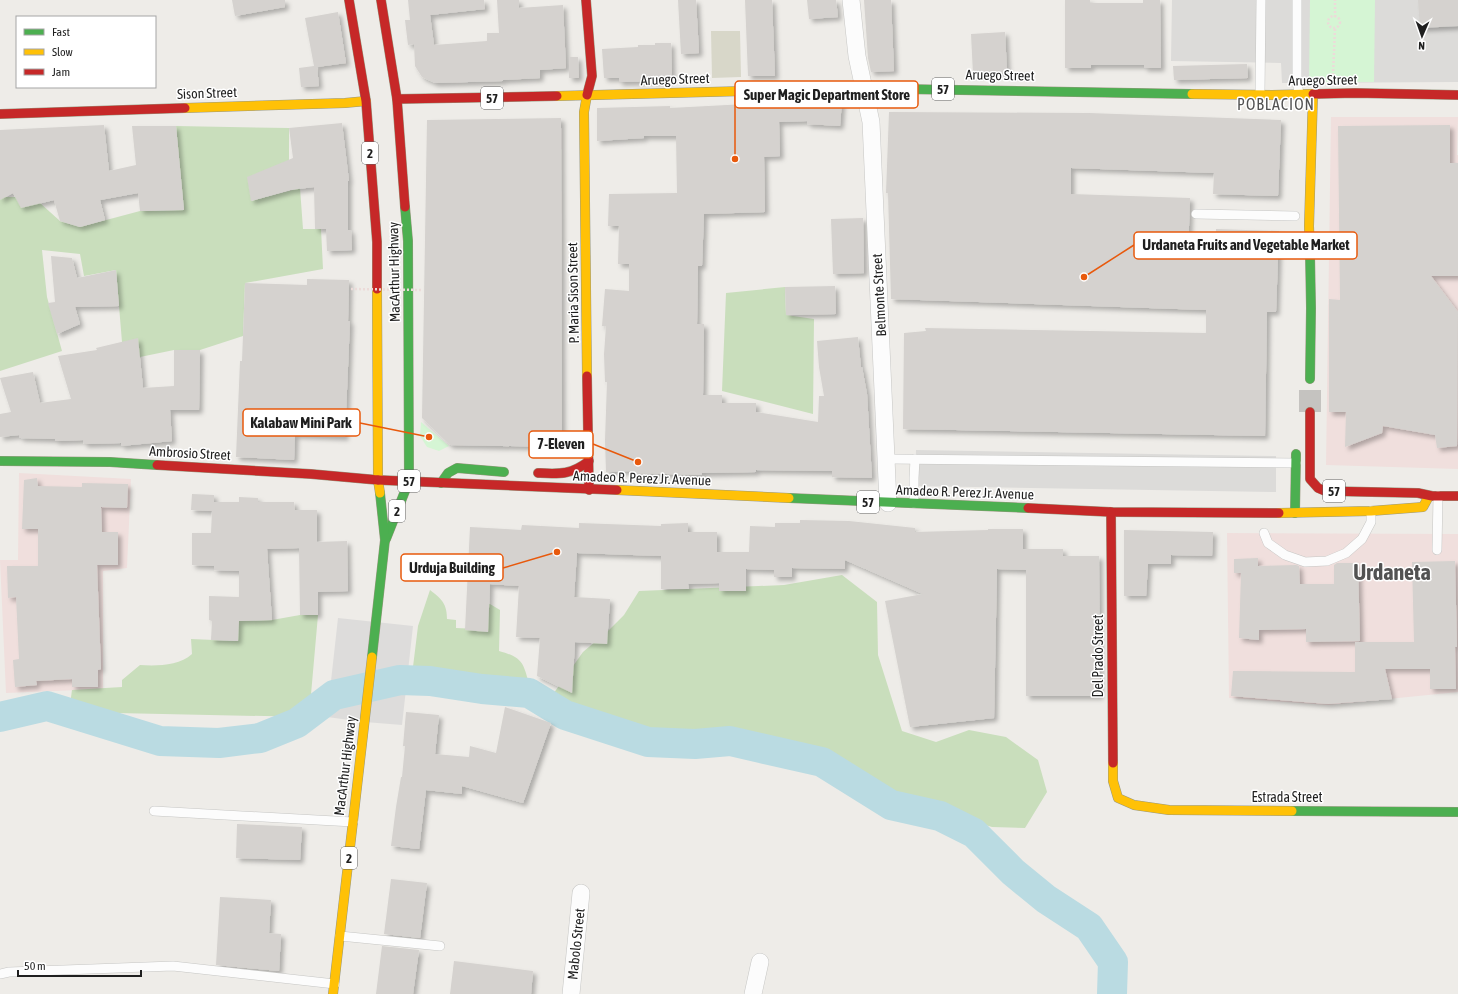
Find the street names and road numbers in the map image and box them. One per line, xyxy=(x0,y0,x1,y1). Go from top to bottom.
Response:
street label: Aruego Street xyxy=(965,66,1035,84)
street label: Aruego Street xyxy=(640,70,710,88)
street label: Aruego Street xyxy=(1288,71,1358,89)
road number: 57 xyxy=(932,78,954,100)
street label: Sison Street xyxy=(177,84,237,102)
road number: 57 xyxy=(481,87,503,109)
road number: 2 xyxy=(362,142,378,164)
street label: MacArthur Highway xyxy=(385,222,403,322)
street label: P. Maria Sison Street xyxy=(564,242,582,344)
street label: Belmonte Street xyxy=(869,253,889,337)
street label: Ambrosio Street xyxy=(149,443,231,463)
street label: Amadeo R. Perez Jr. Avenue xyxy=(573,468,711,488)
road number: 57 xyxy=(398,470,420,492)
road number: 57 xyxy=(1323,480,1345,502)
street label: Amadeo R. Perez Jr. Avenue xyxy=(896,482,1034,502)
road number: 57 xyxy=(857,491,879,513)
road number: 2 xyxy=(389,500,405,522)
street label: Del Prado Street xyxy=(1090,615,1106,697)
street label: MacArthur Highway xyxy=(331,715,359,817)
street label: Estrada Street xyxy=(1251,789,1323,805)
road number: 2 xyxy=(341,847,357,869)
street label: Mabolo Street xyxy=(564,907,588,981)

